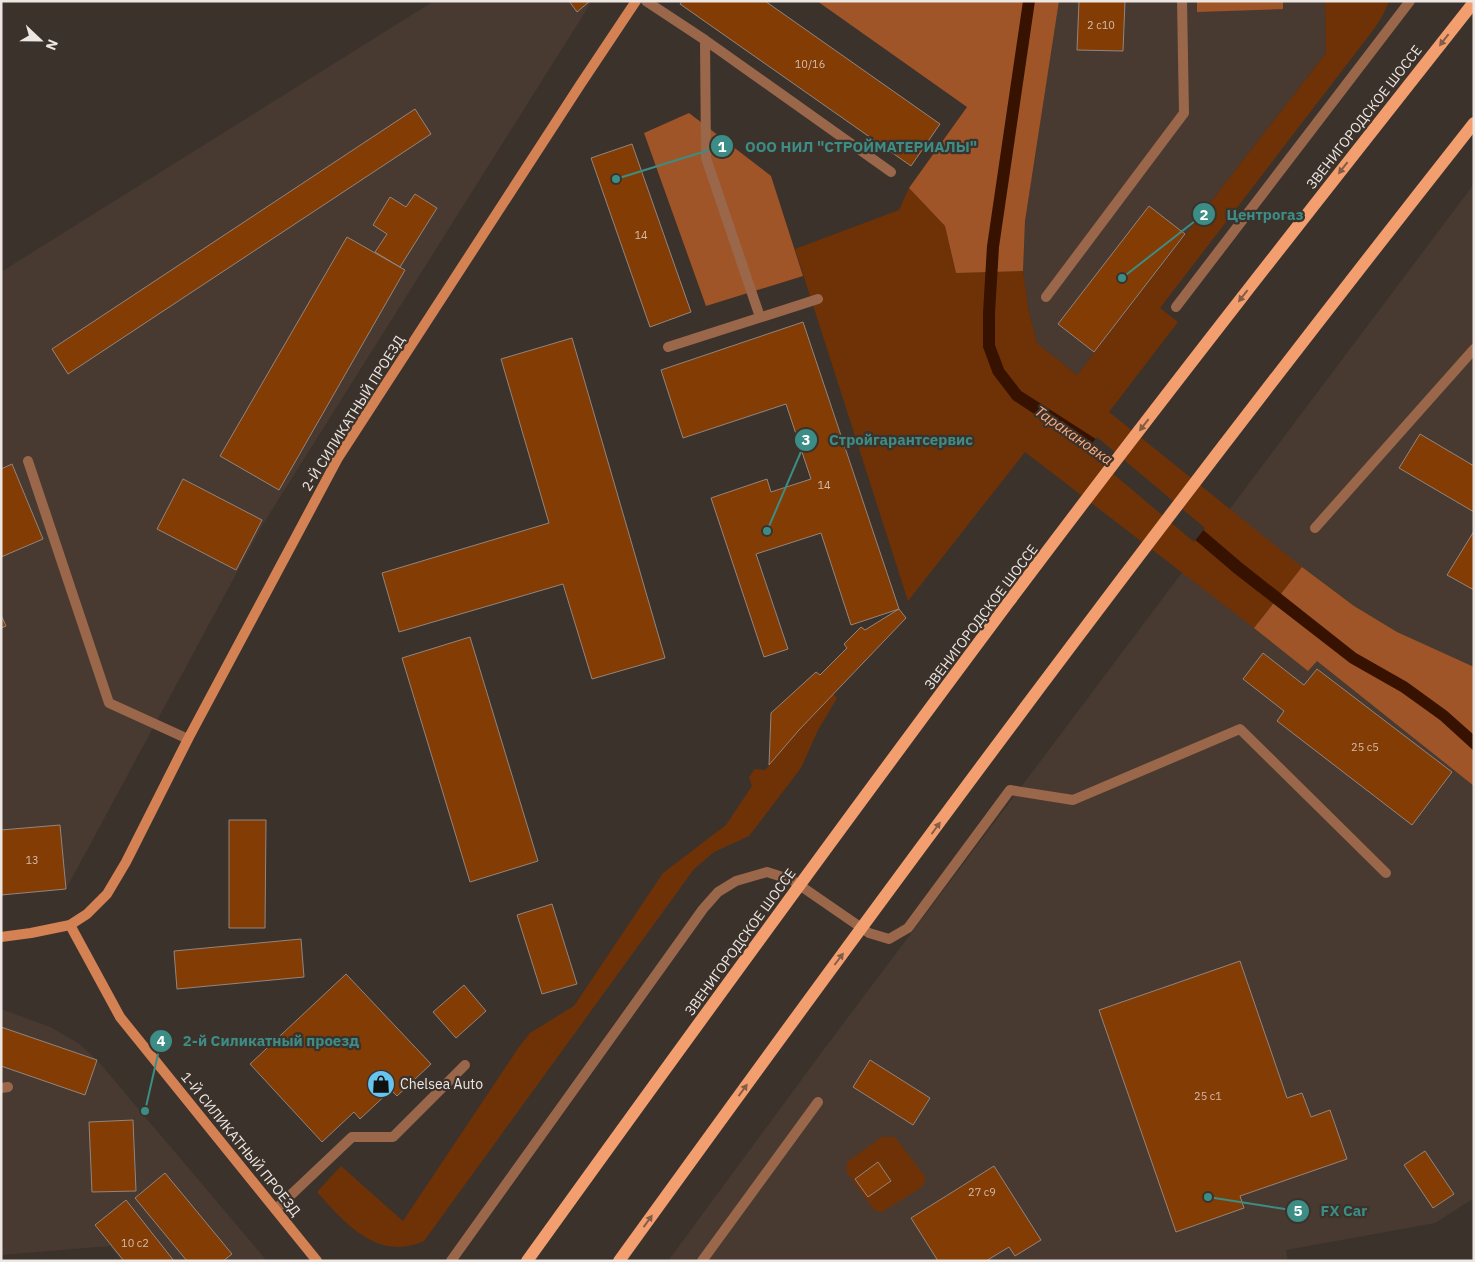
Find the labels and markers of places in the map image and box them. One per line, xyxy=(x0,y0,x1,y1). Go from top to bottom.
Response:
callout: ООО НИЛ "СТРОЙМАТЕРИАЛЫ" xyxy=(710,131,987,161)
callout: Центрогаз xyxy=(1191,199,1313,229)
callout: Стройгарантсервис xyxy=(794,425,983,455)
callout: 2-й Силикатный проезд xyxy=(148,1026,370,1056)
shop icon: Chelsea Auto xyxy=(366,1069,396,1099)
place label: Chelsea Auto xyxy=(400,1075,483,1093)
callout: FX Car xyxy=(1286,1196,1378,1226)

